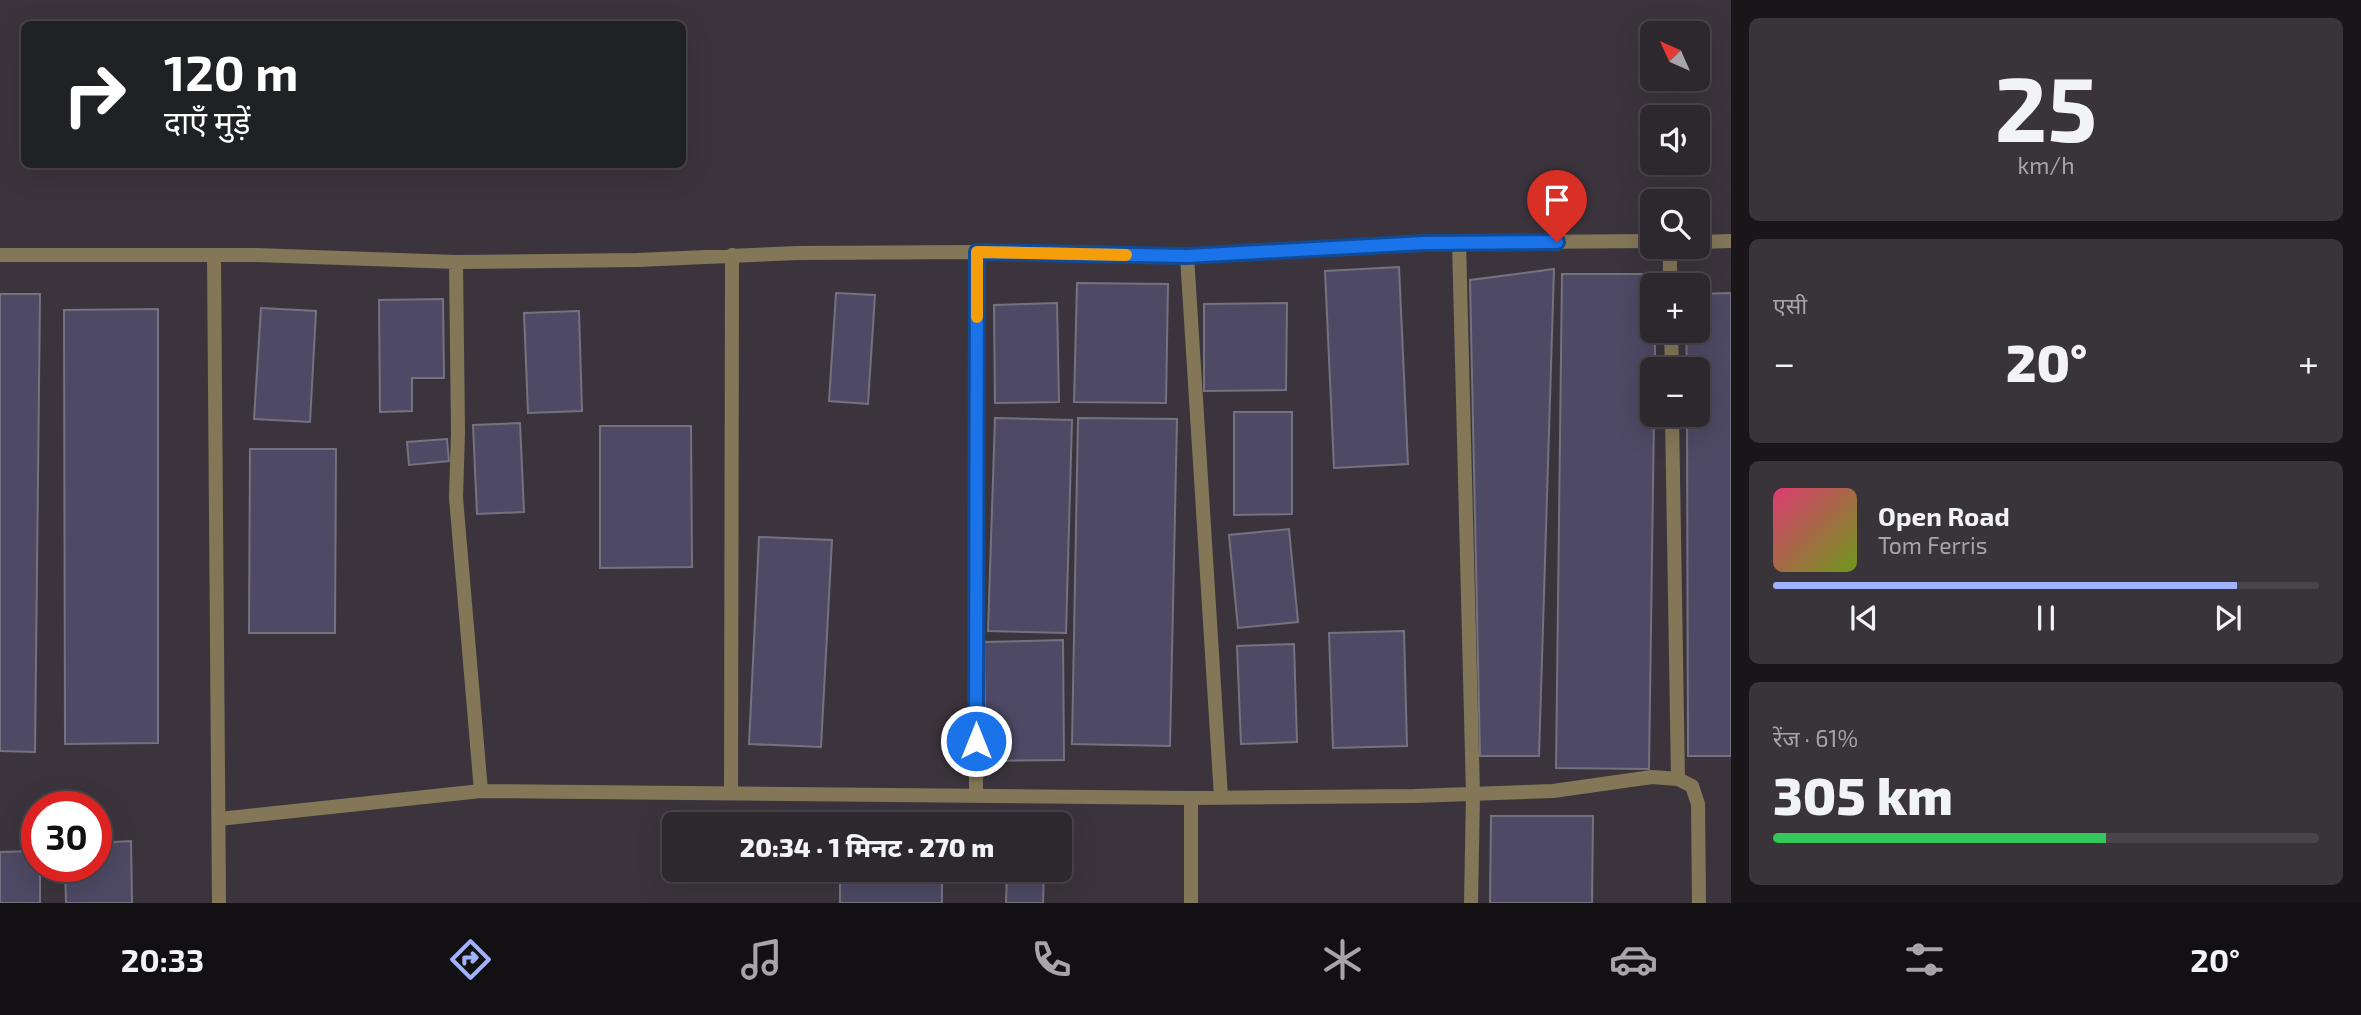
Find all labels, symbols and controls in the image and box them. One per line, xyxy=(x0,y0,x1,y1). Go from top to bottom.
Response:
north arrow xyxy=(1640,21,1710,91)
map controls xyxy=(1640,21,1710,427)
text: 120 m xyxy=(164,42,298,101)
icon: right xyxy=(49,49,140,140)
text: 25 xyxy=(1994,51,2098,160)
text: दाएँ मुड़ें xyxy=(164,102,250,140)
button: sound xyxy=(1640,105,1710,175)
text: km/h xyxy=(2017,151,2075,179)
pin xyxy=(1527,170,1587,242)
icon: arrive xyxy=(1538,181,1576,219)
button: search xyxy=(1640,189,1710,259)
button: + xyxy=(1640,273,1710,343)
text: एसी xyxy=(1773,291,1807,319)
text: 20° xyxy=(2006,330,2087,392)
text: − xyxy=(1773,339,1795,385)
text: + xyxy=(2298,339,2319,385)
button: − xyxy=(1640,357,1710,427)
text: Open Road xyxy=(1878,500,2010,531)
text: Tom Ferris xyxy=(1878,531,1987,559)
icon: previous xyxy=(1845,599,1883,637)
icon: pause xyxy=(2027,599,2065,637)
icon: next xyxy=(2209,599,2247,637)
position arrow xyxy=(939,704,1013,778)
text: रेंज · 61% xyxy=(1773,724,1858,752)
text: 305 km xyxy=(1773,763,1953,825)
speed limit sign: 30 xyxy=(21,791,112,882)
text: 20:34 · 1 मिनट · 270 m xyxy=(740,831,994,862)
icon: directions xyxy=(446,935,495,984)
icon: music xyxy=(737,935,786,984)
icon: phone xyxy=(1027,935,1076,984)
icon: climate xyxy=(1318,935,1367,984)
icon: car xyxy=(1609,935,1658,984)
icon: filters xyxy=(1900,935,1949,984)
text: 20:33 xyxy=(121,940,204,978)
text: 20° xyxy=(2190,940,2240,978)

